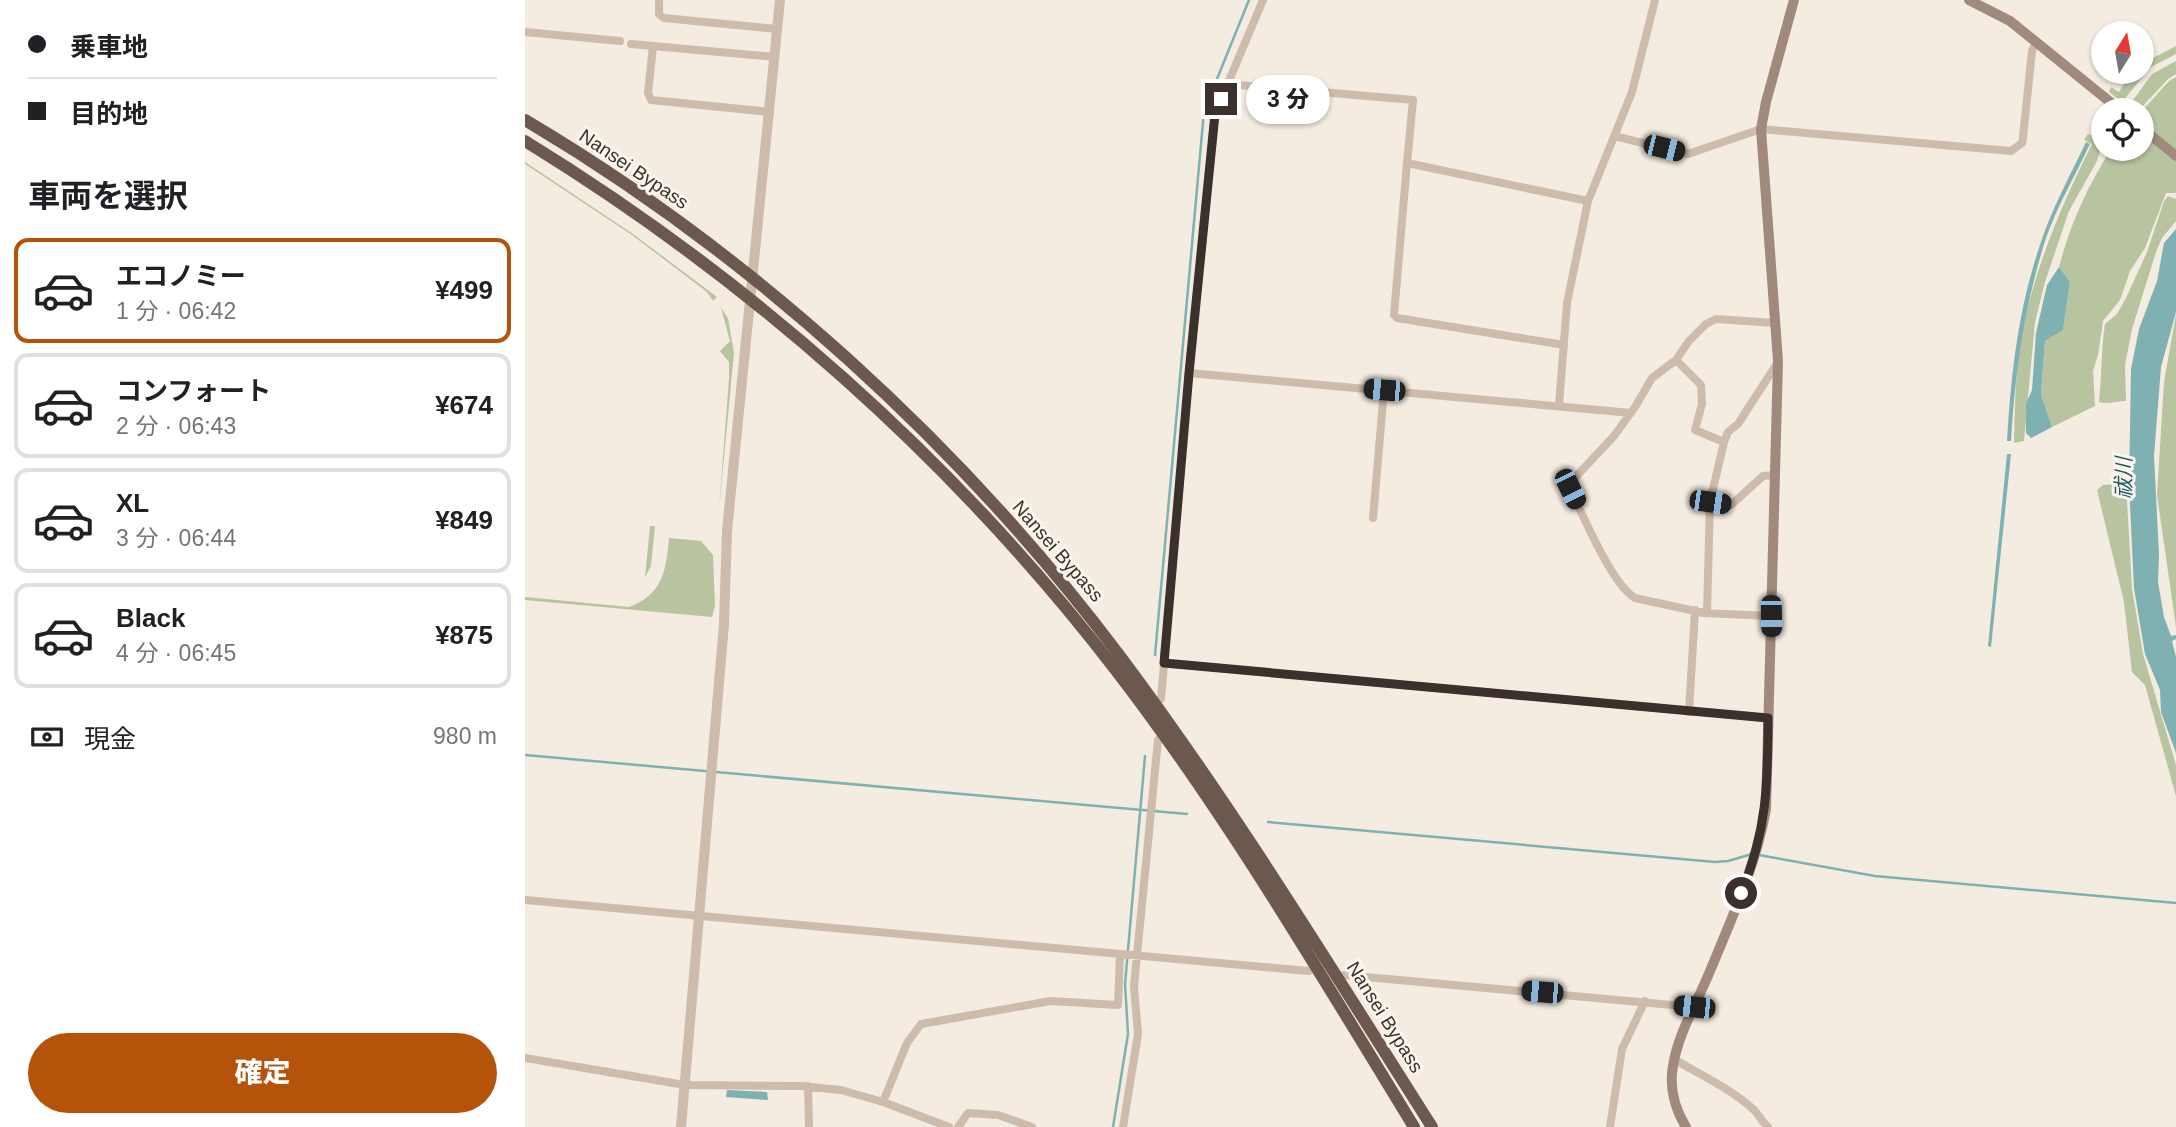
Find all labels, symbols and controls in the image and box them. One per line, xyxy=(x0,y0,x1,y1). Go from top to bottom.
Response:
north arrow xyxy=(2091,21,2154,84)
map controls xyxy=(2091,21,2154,161)
text: 乗車地 xyxy=(70,32,148,62)
callout: 3 分 xyxy=(1245,74,1329,124)
route end xyxy=(1205,83,1237,115)
text: 3 分 xyxy=(1267,86,1309,112)
button: locate xyxy=(2091,98,2154,161)
text: 目的地 xyxy=(70,99,148,129)
street label: Nansei Bypass xyxy=(576,125,692,213)
car xyxy=(1642,133,1687,163)
text: 車両を選択 xyxy=(28,178,188,214)
icon: car xyxy=(32,259,95,322)
text: エコノミー xyxy=(116,261,246,291)
text: ¥499 xyxy=(435,275,493,305)
text: 1 分 · 06:42 xyxy=(116,298,236,324)
icon: car xyxy=(32,374,95,437)
text: コンフォート xyxy=(116,376,271,406)
car xyxy=(1363,378,1406,402)
text: ¥674 xyxy=(435,390,493,420)
text: 2 分 · 06:43 xyxy=(116,413,236,439)
water label: 祓川 xyxy=(2112,455,2135,499)
car xyxy=(1552,466,1589,512)
text: XL xyxy=(116,488,149,518)
icon: car xyxy=(32,489,95,552)
car xyxy=(1688,489,1733,515)
street label: Nansei Bypass xyxy=(1009,496,1107,606)
text: ¥849 xyxy=(435,505,493,535)
text: 3 分 · 06:44 xyxy=(116,525,236,551)
car xyxy=(1761,595,1782,637)
text: Black xyxy=(116,603,185,633)
icon: car xyxy=(32,604,95,667)
text: ¥875 xyxy=(435,620,493,650)
text: 4 分 · 06:45 xyxy=(116,640,236,666)
icon: cash xyxy=(28,718,66,756)
text: 980 m xyxy=(433,723,497,749)
text: 現金 xyxy=(84,724,136,754)
route start xyxy=(1725,877,1757,909)
street label: Nansei Bypass xyxy=(1343,958,1427,1076)
car xyxy=(1521,980,1564,1004)
car xyxy=(1673,994,1716,1020)
button: 確定 xyxy=(28,1033,497,1113)

